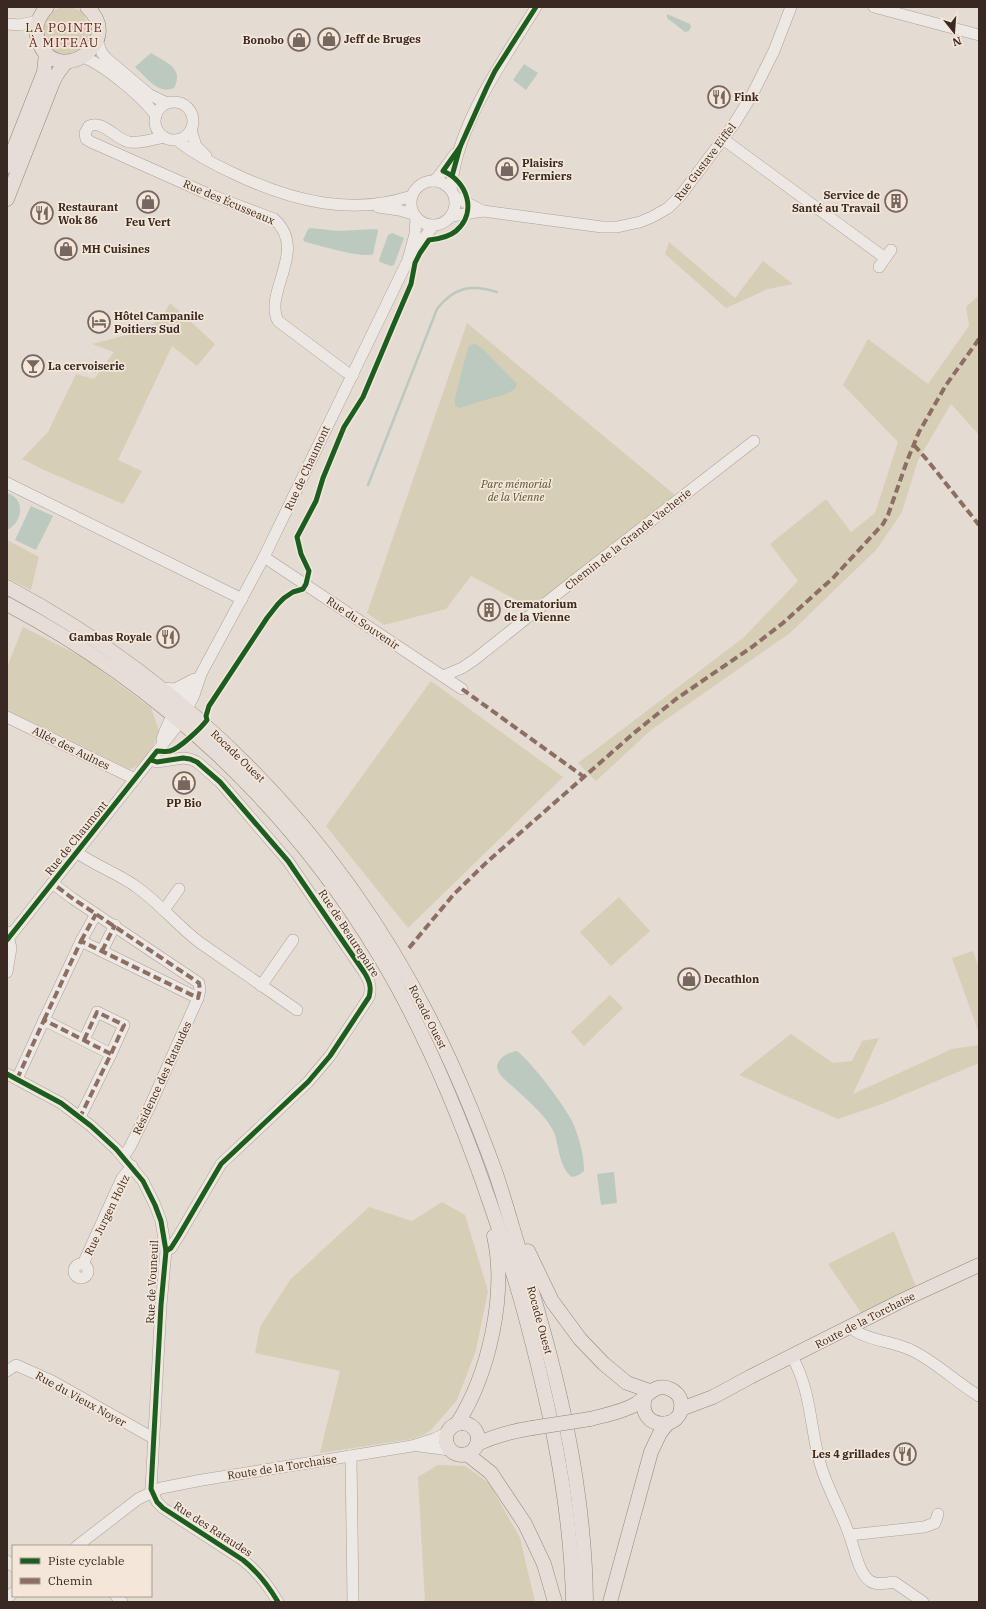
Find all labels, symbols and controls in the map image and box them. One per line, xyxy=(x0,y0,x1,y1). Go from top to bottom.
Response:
north arrow xyxy=(934,12,974,52)
district label: LA POINTE À MITEAU xyxy=(25,19,103,51)
shop icon: Jeff de Bruges xyxy=(316,26,342,52)
shop icon: Bonobo xyxy=(286,27,312,53)
place label: Jeff de Bruges xyxy=(344,32,421,46)
place label: Bonobo xyxy=(243,33,284,47)
text: N xyxy=(950,34,963,50)
restaurant icon: Fink xyxy=(706,84,732,110)
place label: Fink xyxy=(734,90,759,104)
street label: Rue Gustave Eiffel xyxy=(671,120,739,204)
shop icon: Plaisirs Fermiers xyxy=(494,156,520,182)
place label: Plaisirs Fermiers xyxy=(522,156,572,183)
street label: Rue des Écusseaux xyxy=(181,176,277,228)
place label: Service de Santé au Travail xyxy=(792,188,880,215)
building icon: Service de Santé au Travail xyxy=(883,188,909,214)
shop icon: Feu Vert xyxy=(135,189,161,215)
restaurant icon: Restaurant Wok 86 xyxy=(29,200,55,226)
place label: Restaurant Wok 86 xyxy=(58,200,118,227)
place label: Feu Vert xyxy=(125,215,171,229)
shop icon: MH Cuisines xyxy=(53,236,79,262)
place label: MH Cuisines xyxy=(82,242,150,256)
hotel icon: Hôtel Campanile Poitiers Sud xyxy=(86,309,112,335)
place label: Hôtel Campanile Poitiers Sud xyxy=(114,309,204,336)
bar icon: La cervoiserie xyxy=(20,353,46,379)
place label: La cervoiserie xyxy=(48,359,125,373)
street label: Rue de Chaumont xyxy=(281,423,333,513)
park label: Parc mémorial de la Vienne xyxy=(480,477,552,504)
street label: Chemin de la Grande Vacherie xyxy=(562,485,694,593)
street label: Rue du Souvenir xyxy=(324,593,402,653)
building icon: Crematorium de la Vienne xyxy=(476,597,502,623)
place label: Crematorium de la Vienne xyxy=(504,597,577,624)
restaurant icon: Gambas Royale xyxy=(155,624,181,650)
place label: Gambas Royale xyxy=(69,630,152,644)
street label: Allée des Aulnes xyxy=(30,723,112,773)
street label: Rocade Ouest xyxy=(208,727,268,785)
shop icon: PP Bio xyxy=(171,770,197,796)
place label: PP Bio xyxy=(166,796,202,810)
street label: Rue de Chaumont xyxy=(42,798,110,878)
street label: Rue de Beaurepaire xyxy=(315,887,383,980)
shop icon: Decathlon xyxy=(676,966,702,992)
place label: Decathlon xyxy=(704,972,759,986)
street label: Rocade Ouest xyxy=(406,983,450,1051)
street label: Résidence des Rataudes xyxy=(129,1019,195,1137)
street label: Rue Jurgen Holtz xyxy=(81,1172,133,1258)
street label: Rue de Vouneuil xyxy=(143,1240,161,1324)
street label: Rocade Ouest xyxy=(524,1284,556,1356)
street label: Route de la Torchaise xyxy=(813,1289,918,1351)
street label: Rue du Vieux Noyer xyxy=(33,1368,129,1430)
restaurant icon: Les 4 grillades xyxy=(892,1441,918,1467)
place label: Les 4 grillades xyxy=(812,1447,890,1461)
street label: Route de la Torchaise xyxy=(226,1451,338,1483)
street label: Rue des Rataudes xyxy=(171,1498,255,1560)
legend xyxy=(12,1545,152,1597)
text: Piste cyclable xyxy=(48,1553,124,1568)
text: Chemin xyxy=(48,1573,93,1588)

